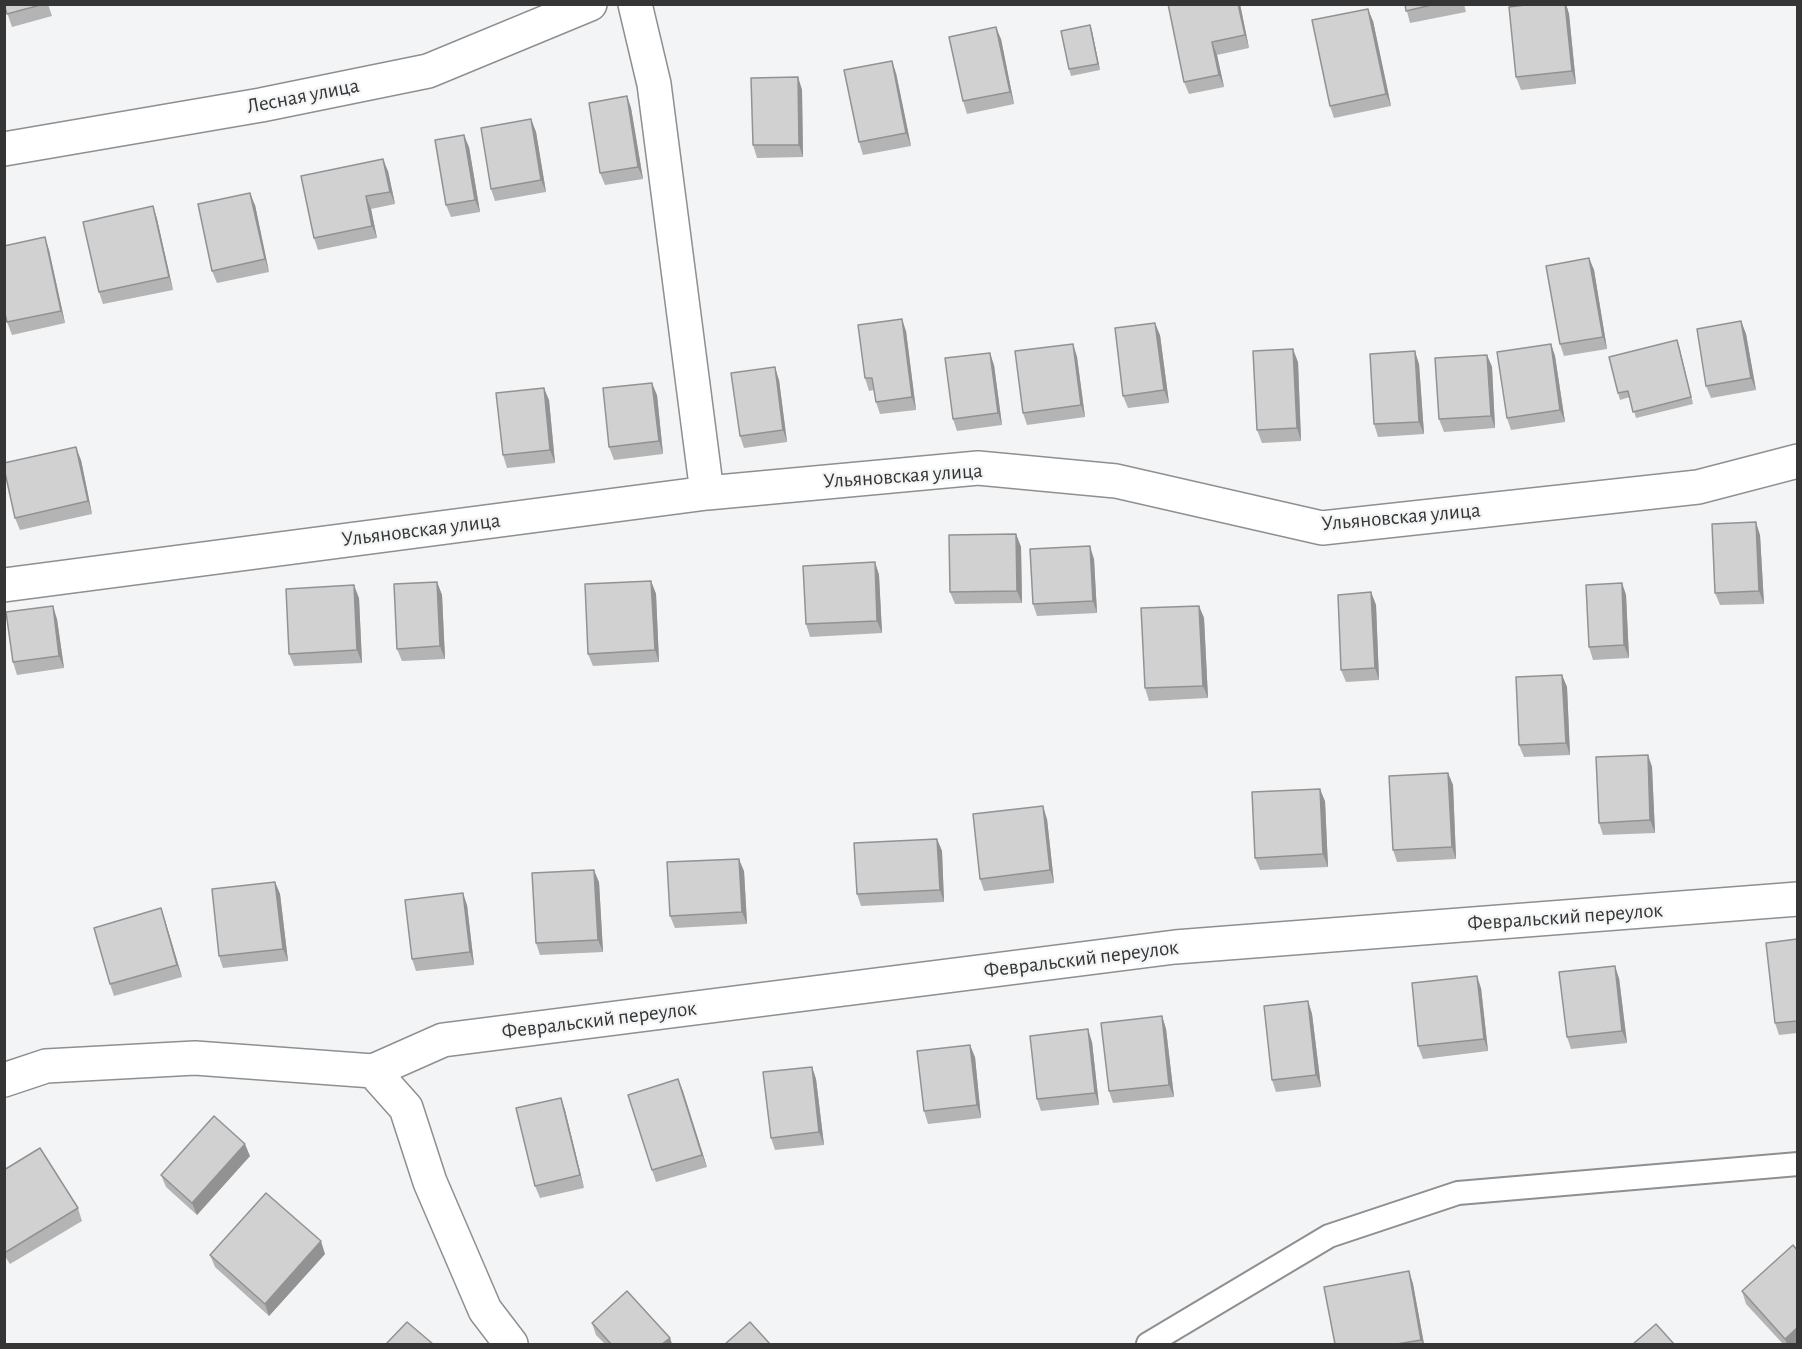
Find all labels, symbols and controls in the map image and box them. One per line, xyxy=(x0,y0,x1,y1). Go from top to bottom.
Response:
street label: Лесная улица xyxy=(245,73,361,119)
street label: Ульяновская улица xyxy=(822,458,984,494)
street label: Ульяновская улица xyxy=(1320,497,1482,537)
street label: Ульяновская улица xyxy=(340,508,502,552)
street label: Февральский переулок xyxy=(1466,898,1664,936)
street label: Февральский переулок xyxy=(982,935,1180,983)
street label: Февральский переулок xyxy=(500,996,698,1044)

